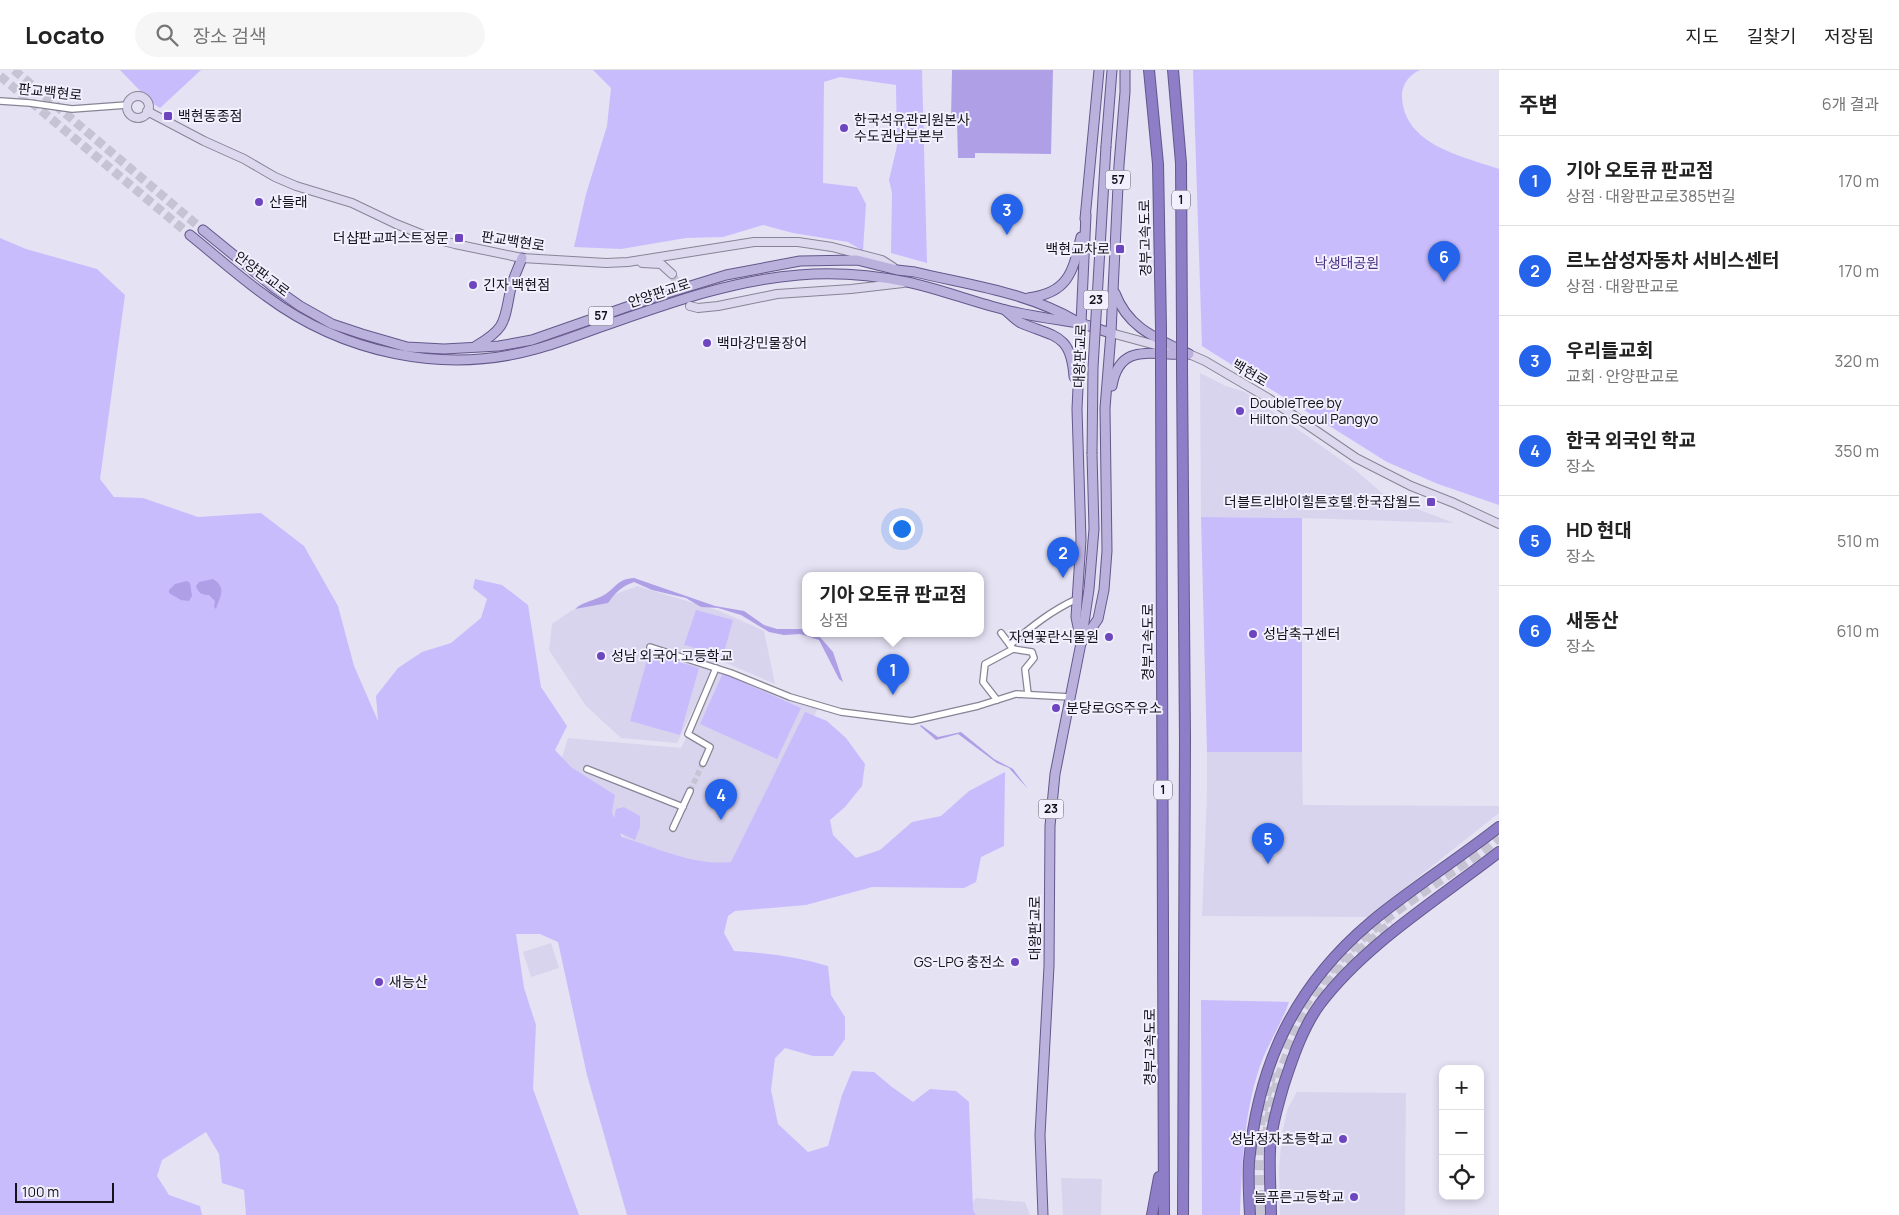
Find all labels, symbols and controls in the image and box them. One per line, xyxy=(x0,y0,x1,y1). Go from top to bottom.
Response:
search box xyxy=(135,12,485,57)
text: Locato xyxy=(25,18,105,51)
icon: search xyxy=(153,21,181,49)
text: 장소 검색 xyxy=(193,23,266,49)
text: 지도 xyxy=(1686,24,1719,48)
text: 길찾기 xyxy=(1747,24,1796,48)
text: 저장됨 xyxy=(1824,24,1874,48)
street label: 판교백현로 xyxy=(17,79,83,104)
text: 주변 xyxy=(1519,90,1558,118)
text: 6개 결과 xyxy=(1822,93,1879,115)
place label: 백현동종점 xyxy=(178,106,242,125)
marker: 백현동종점 xyxy=(162,110,174,122)
place label: 한국석유관리원본사 수도권남부본부 xyxy=(854,110,970,145)
marker: 한국석유관리원본사 수도권남부본부 xyxy=(838,122,850,134)
text: 기아 오토큐 판교점 xyxy=(1566,157,1713,183)
road number: 57 xyxy=(1106,170,1130,190)
text: 1 xyxy=(1531,170,1539,192)
text: 170 m xyxy=(1838,170,1879,192)
text: 상점 · 대왕판교로385번길 xyxy=(1566,185,1736,207)
road number: 1 xyxy=(1172,190,1190,210)
place label: 산들래 xyxy=(269,192,308,211)
pin: 3 xyxy=(991,194,1023,235)
marker: 산들래 xyxy=(253,196,265,208)
street label: 경부고속도로 xyxy=(1134,199,1155,277)
street label: 판교백현로 xyxy=(480,226,546,255)
place label: 더샵판교퍼스트정문 xyxy=(333,228,449,247)
marker: 더샵판교퍼스트정문 xyxy=(453,232,465,244)
place label: 백현교차로 xyxy=(1046,239,1110,258)
pin: 6 xyxy=(1428,241,1460,282)
marker: 백현교차로 xyxy=(1114,243,1126,255)
street label: 안양판교로 xyxy=(231,247,294,301)
text: 르노삼성자동차 서비스센터 xyxy=(1566,247,1780,273)
park label: 낙생대공원 xyxy=(1315,253,1379,272)
text: 2 xyxy=(1530,260,1540,282)
text: 170 m xyxy=(1838,260,1879,282)
street label: 안양판교로 xyxy=(625,274,693,312)
place label: 긴자 백현점 xyxy=(483,275,550,294)
text: 상점 · 대왕판교로 xyxy=(1566,275,1679,297)
marker: 긴자 백현점 xyxy=(467,279,479,291)
road number: 23 xyxy=(1084,290,1108,310)
road number: 57 xyxy=(588,307,614,326)
street label: 대왕판교로 xyxy=(1069,323,1090,388)
place label: 백마강민물장어 xyxy=(717,333,807,352)
marker: 백마강민물장어 xyxy=(701,337,713,349)
text: 우리들교회 xyxy=(1566,337,1653,363)
text: 3 xyxy=(1530,350,1540,372)
text: 320 m xyxy=(1835,350,1879,372)
street label: 백현로 xyxy=(1229,354,1272,391)
text: 교회 · 안양판교로 xyxy=(1566,365,1679,387)
place label: DoubleTree by Hilton Seoul Pangyo xyxy=(1250,393,1378,428)
marker: DoubleTree by Hilton Seoul Pangyo xyxy=(1234,405,1246,417)
text: 한국 외국인 학교 xyxy=(1566,427,1696,453)
text: 4 xyxy=(1530,440,1540,462)
text: 350 m xyxy=(1834,440,1879,462)
text: 장소 xyxy=(1566,455,1595,477)
place label: 더블트리바이힐튼호텔.한국잡월드 xyxy=(1224,492,1421,511)
marker: 더블트리바이힐튼호텔.한국잡월드 xyxy=(1425,496,1437,508)
your location xyxy=(889,516,915,542)
text: HD 현대 xyxy=(1566,517,1632,543)
text: 5 xyxy=(1530,530,1540,552)
text: 510 m xyxy=(1837,530,1879,552)
pin: 2 xyxy=(1047,537,1079,578)
text: 장소 xyxy=(1566,545,1595,567)
popup xyxy=(802,572,984,637)
text: 기아 오토큐 판교점 xyxy=(819,581,967,607)
street label: 경부고속도로 xyxy=(1138,603,1157,681)
text: 새동산 xyxy=(1566,607,1618,633)
text: 상점 xyxy=(819,609,849,631)
text: 6 xyxy=(1530,620,1540,642)
text: 610 m xyxy=(1837,620,1879,642)
place label: 성남축구센터 xyxy=(1263,624,1340,643)
place label: 자연꽃란식물원 xyxy=(1009,627,1099,646)
marker: 성남축구센터 xyxy=(1247,628,1259,640)
marker: 자연꽃란식물원 xyxy=(1103,631,1115,643)
text: 장소 xyxy=(1566,635,1595,657)
place label: 성남 외국어 고등학교 xyxy=(611,646,733,665)
marker: 성남 외국어 고등학교 xyxy=(595,650,607,662)
pin: 1 xyxy=(877,654,909,695)
place label: 분당로GS주유소 xyxy=(1066,698,1162,717)
marker: 분당로GS주유소 xyxy=(1050,702,1062,714)
pin: 4 xyxy=(705,779,737,820)
road number: 1 xyxy=(1154,780,1172,800)
road number: 23 xyxy=(1038,800,1064,819)
pin: 5 xyxy=(1252,823,1284,864)
street label: 대왕판교로 xyxy=(1025,896,1044,960)
place label: GS-LPG 충전소 xyxy=(914,952,1005,971)
marker: GS-LPG 충전소 xyxy=(1009,956,1021,968)
place label: 새능산 xyxy=(389,972,428,991)
marker: 새능산 xyxy=(373,976,385,988)
street label: 경부고속도로 xyxy=(1140,1008,1159,1086)
map controls xyxy=(1439,1065,1484,1200)
button: + xyxy=(1439,1065,1484,1110)
button: − xyxy=(1439,1110,1484,1155)
place label: 성남정자초등학교 xyxy=(1230,1129,1333,1148)
marker: 성남정자초등학교 xyxy=(1337,1133,1349,1145)
button: locate xyxy=(1439,1155,1484,1200)
scale bar xyxy=(15,1180,114,1203)
text: 100 m xyxy=(22,1182,59,1201)
place label: 늘푸른고등학교 xyxy=(1254,1187,1344,1206)
marker: 늘푸른고등학교 xyxy=(1348,1191,1360,1203)

